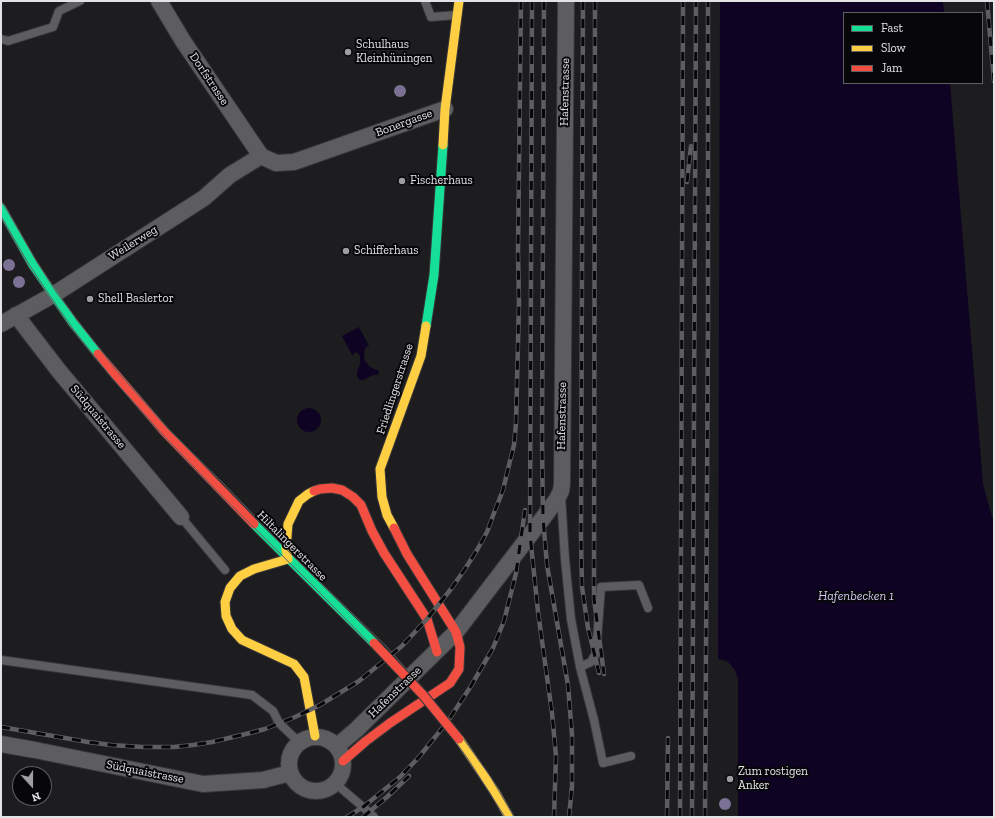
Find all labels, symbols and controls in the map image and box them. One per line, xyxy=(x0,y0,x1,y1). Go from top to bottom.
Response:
legend xyxy=(843,12,983,84)
text: Fast xyxy=(881,21,903,35)
place label: Schulhaus Kleinhüningen xyxy=(356,38,432,66)
text: Slow xyxy=(881,41,906,55)
marker: Schulhaus Kleinhüningen xyxy=(343,47,353,57)
street label: Dorfstrasse xyxy=(186,50,232,108)
street label: Hafenstrasse xyxy=(557,58,573,126)
text: Jam xyxy=(881,61,902,75)
street label: Bonergasse xyxy=(374,106,434,140)
place label: Fischerhaus xyxy=(410,174,473,188)
marker: Fischerhaus xyxy=(397,176,407,186)
street label: Weilerweg xyxy=(106,222,160,264)
place label: Schifferhaus xyxy=(354,244,418,258)
marker: Schifferhaus xyxy=(341,246,351,256)
place label: Shell Baslertor xyxy=(98,292,174,306)
marker: Shell Baslertor xyxy=(85,294,95,304)
street label: Friedlingerstrasse xyxy=(374,342,416,436)
street label: Südquaistrasse xyxy=(67,382,129,452)
street label: Hafenstrasse xyxy=(554,382,570,450)
street label: Hiltalingerstrasse xyxy=(254,508,330,584)
water label: Hafenbecken 1 xyxy=(818,588,894,604)
street label: Hafenstrasse xyxy=(366,663,424,721)
street label: Südquaistrasse xyxy=(105,757,185,787)
place label: Zum rostigen Anker xyxy=(738,765,808,793)
north arrow xyxy=(12,766,52,806)
marker: Zum rostigen Anker xyxy=(725,774,735,784)
text: N xyxy=(30,789,42,804)

